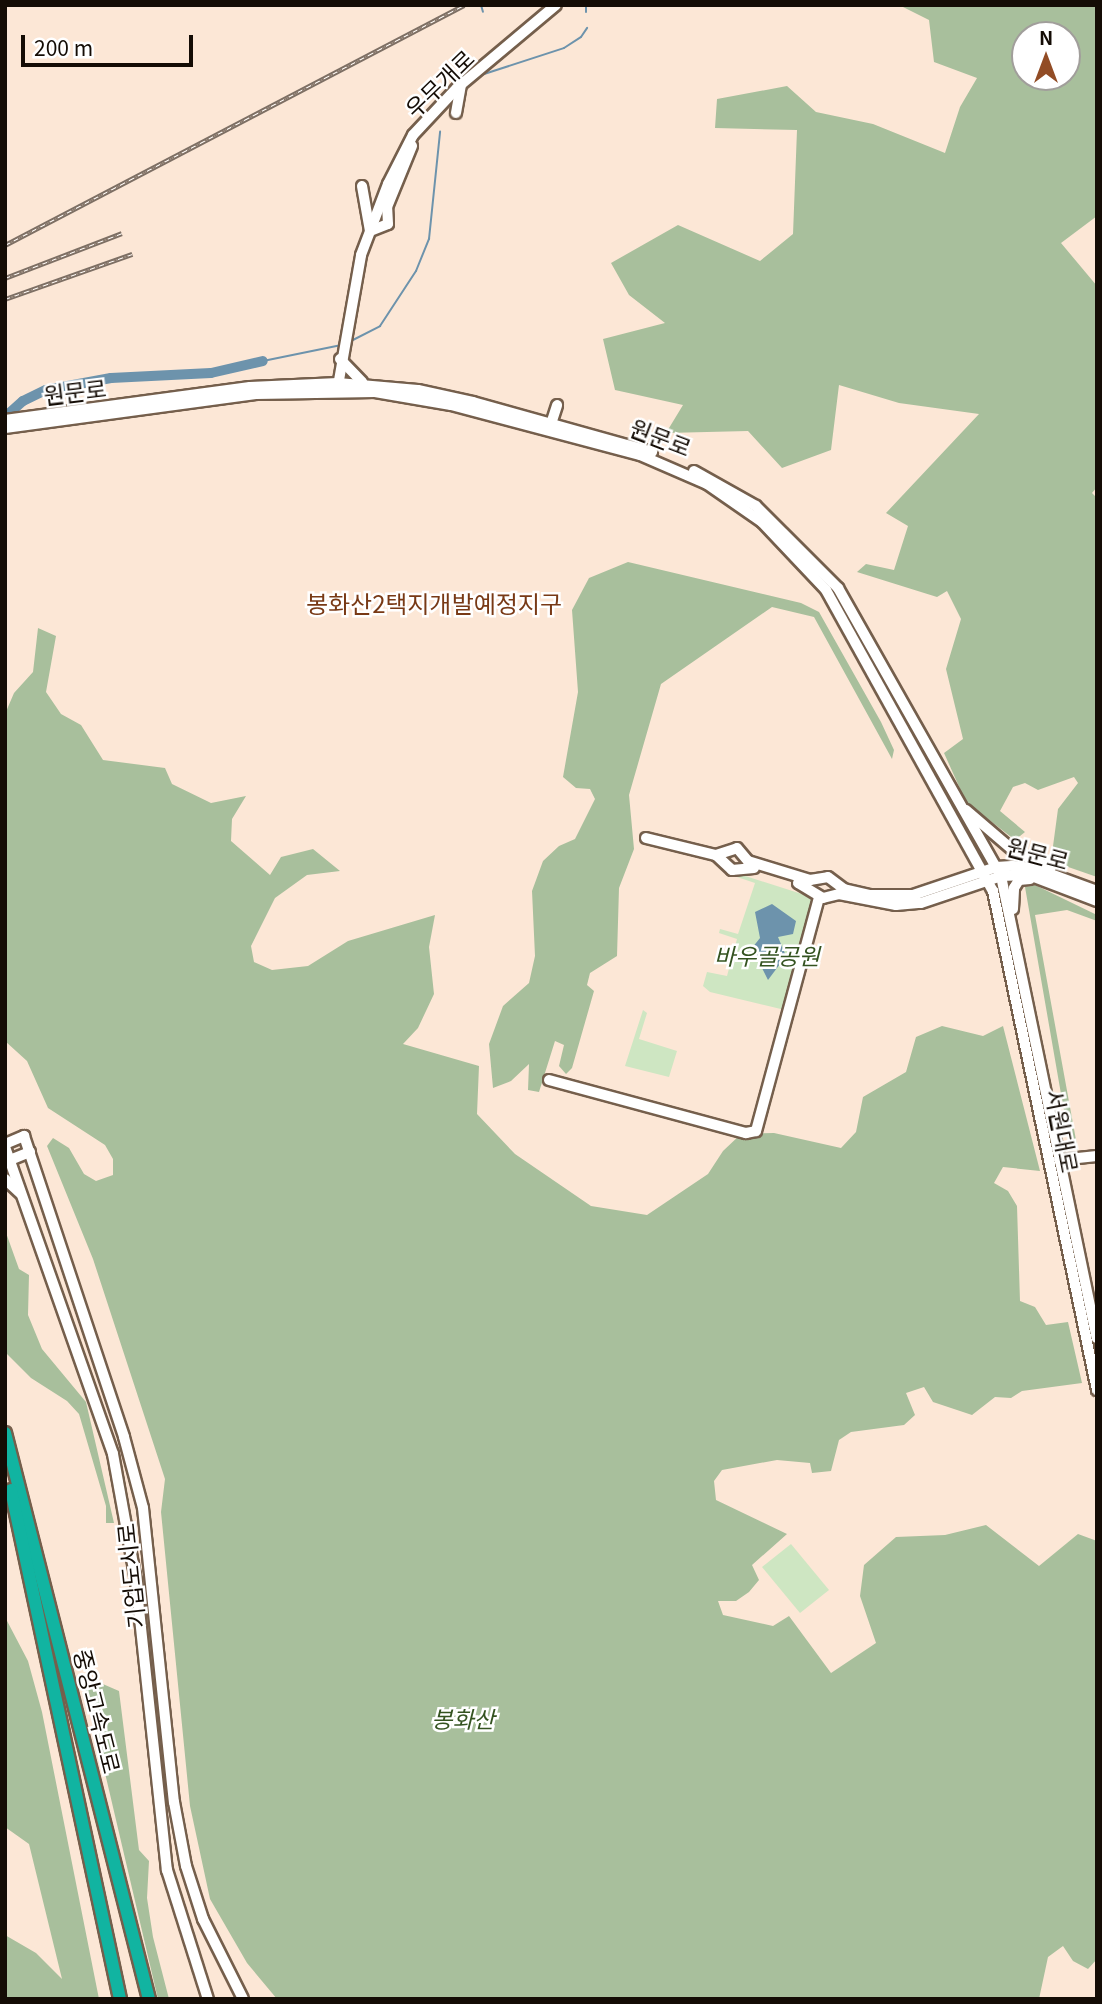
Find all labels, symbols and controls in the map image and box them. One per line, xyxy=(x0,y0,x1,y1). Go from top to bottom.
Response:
scale bar xyxy=(24,21,196,65)
north arrow xyxy=(1011,21,1081,91)
text: N xyxy=(1039,23,1053,50)
text: 200 m xyxy=(34,32,93,62)
street label: 우무개로 xyxy=(399,44,479,122)
street label: 원문로 xyxy=(42,373,108,409)
street label: 원문로 xyxy=(626,413,696,461)
district label: 봉화산2택지개발예정지구 xyxy=(306,589,562,617)
street label: 원문로 xyxy=(1004,831,1072,875)
park label: 바우골공원 xyxy=(714,941,820,969)
street label: 서원대로 xyxy=(1041,1087,1085,1175)
street label: 기업도시로 xyxy=(111,1522,149,1630)
street label: 중앙고속도로 xyxy=(69,1646,127,1776)
park label: 봉화산 xyxy=(431,1704,495,1732)

